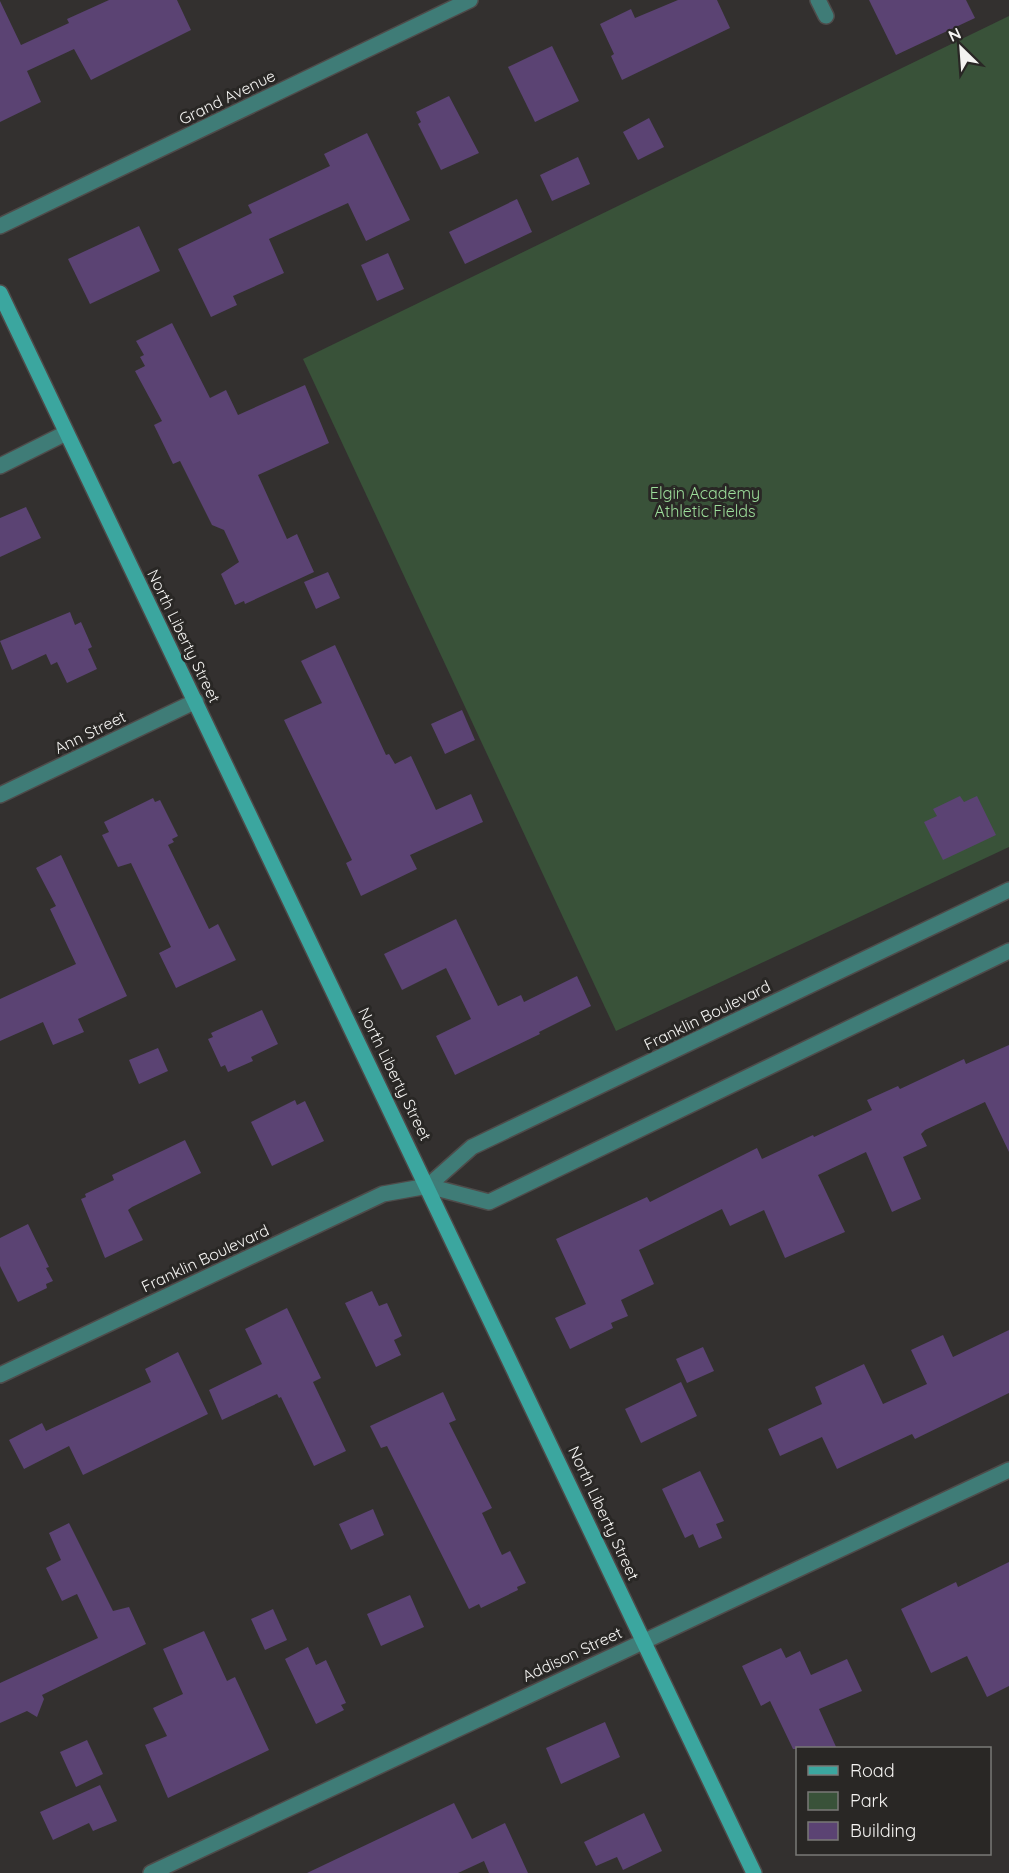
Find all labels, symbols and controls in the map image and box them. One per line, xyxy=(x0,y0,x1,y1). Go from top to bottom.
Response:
north arrow xyxy=(931,18,991,78)
text: N xyxy=(945,23,964,46)
street label: Grand Avenue xyxy=(176,65,278,129)
park label: Elgin Academy Athletic Fields xyxy=(650,483,760,521)
street label: North Liberty Street xyxy=(143,566,225,706)
street label: Ann Street xyxy=(51,706,129,758)
street label: Franklin Boulevard xyxy=(640,976,774,1054)
street label: North Liberty Street xyxy=(354,1004,436,1144)
street label: Franklin Boulevard xyxy=(138,1220,272,1296)
street label: North Liberty Street xyxy=(564,1443,644,1583)
street label: Addison Street xyxy=(519,1622,625,1686)
legend xyxy=(796,1747,991,1855)
text: Road xyxy=(850,1759,895,1782)
text: Park xyxy=(850,1789,888,1812)
text: Building xyxy=(850,1819,916,1842)

